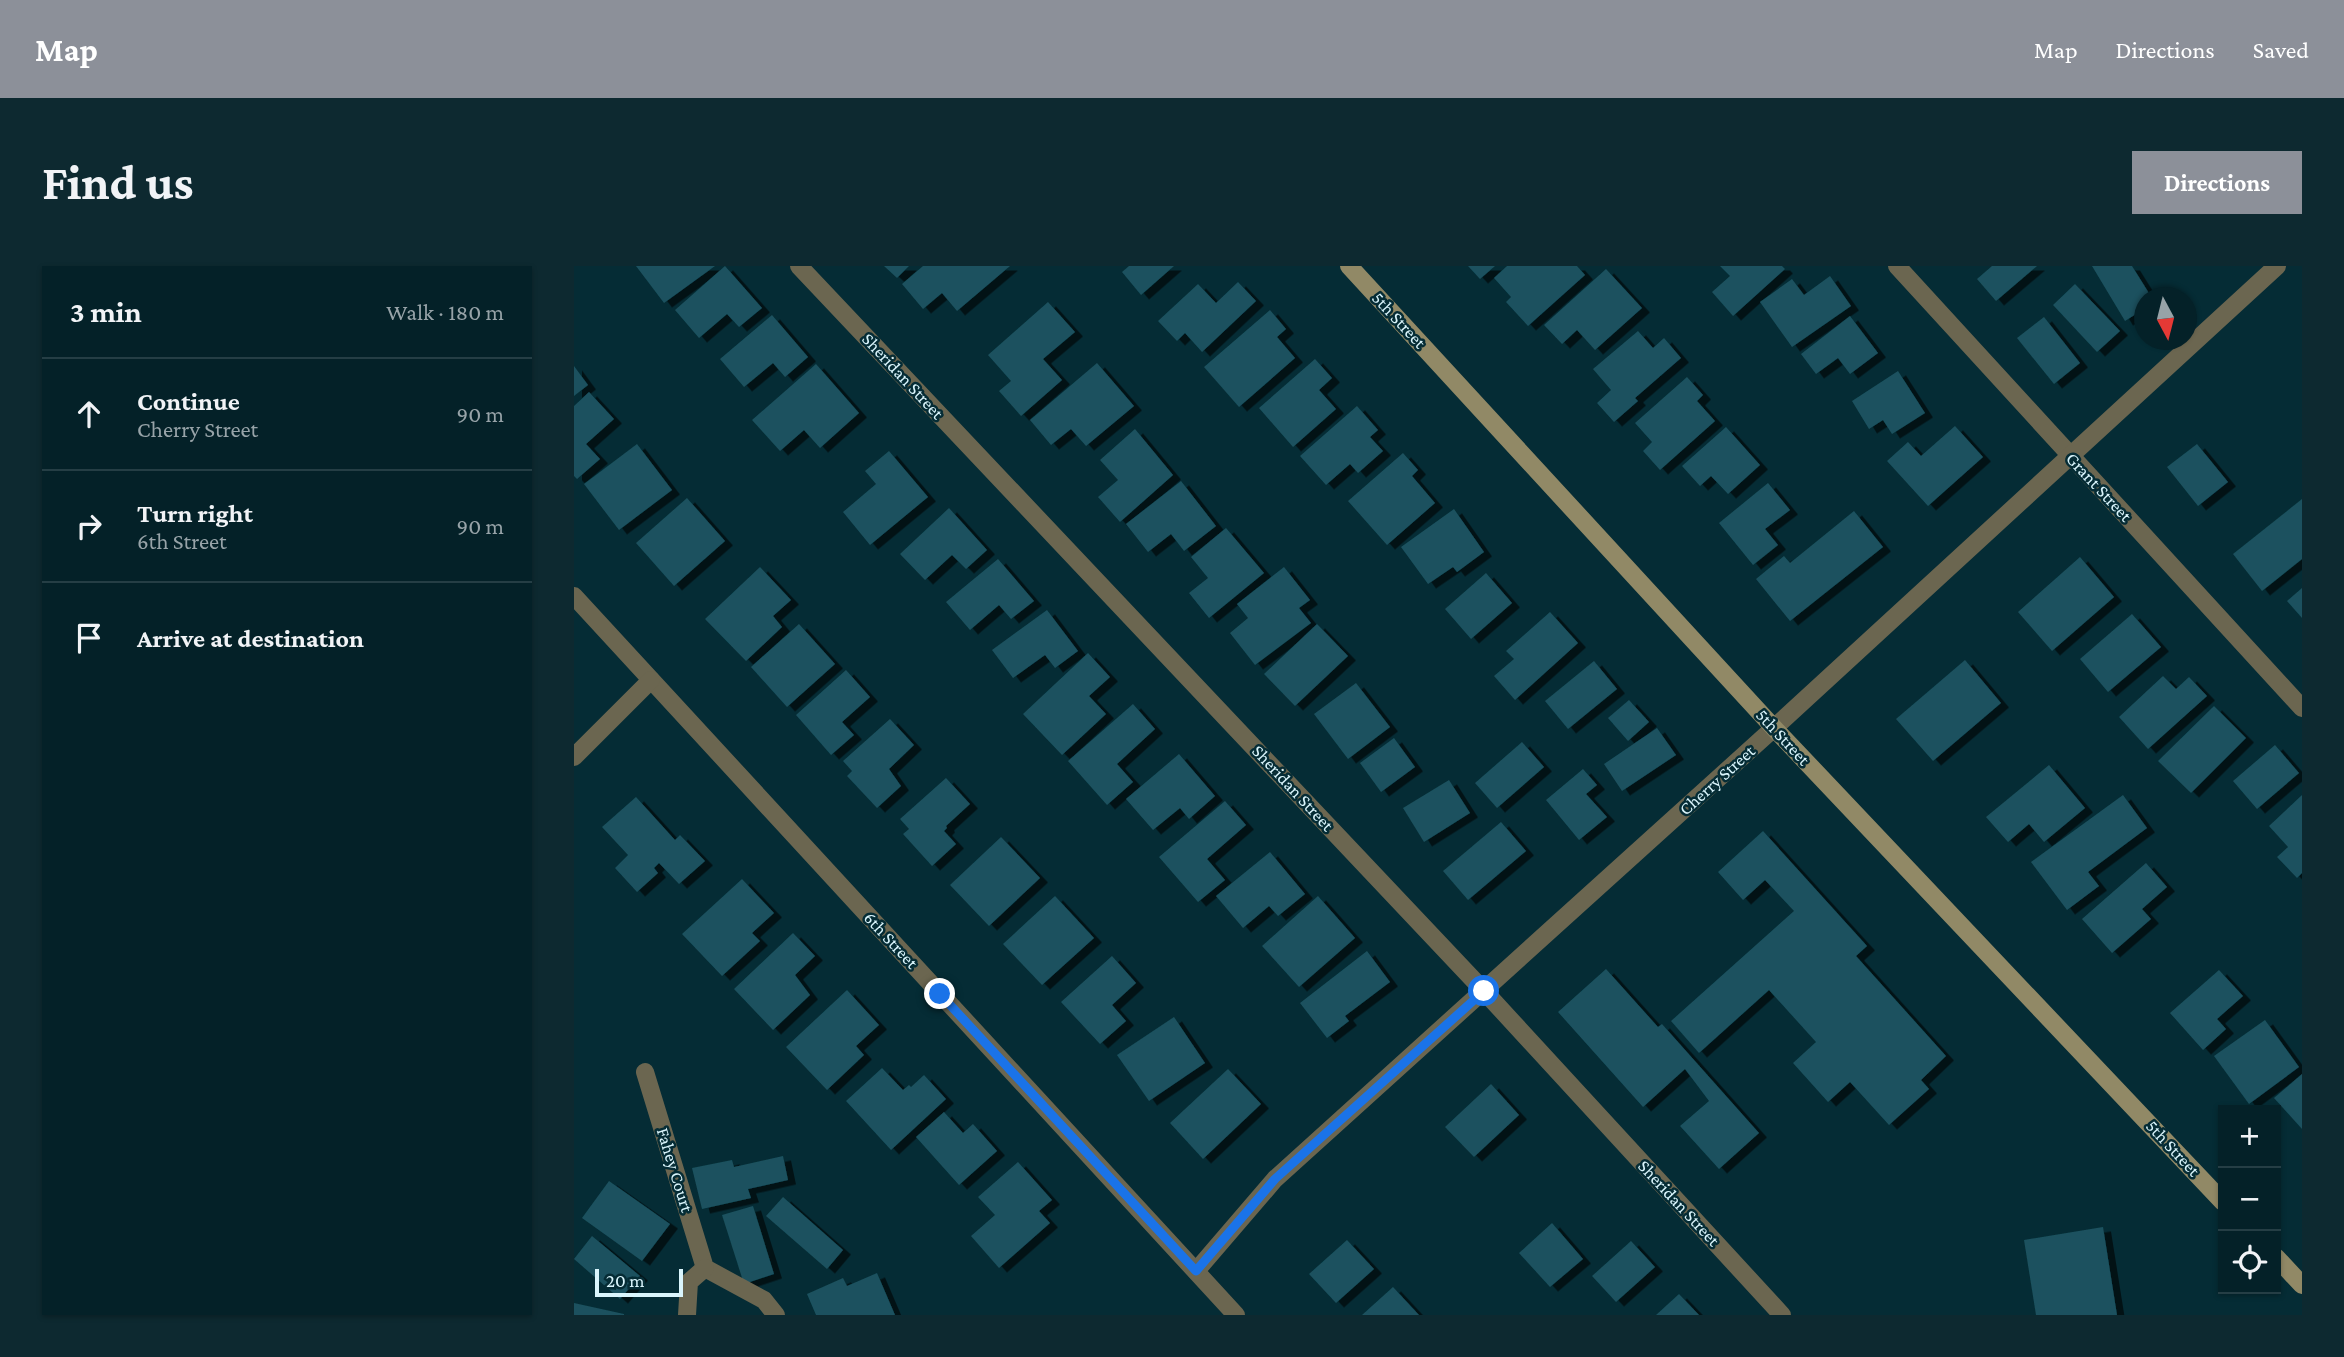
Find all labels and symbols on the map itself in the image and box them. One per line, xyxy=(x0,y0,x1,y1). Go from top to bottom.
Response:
north arrow xyxy=(2134,287,2197,350)
street label: 5th Street xyxy=(1368,288,1431,353)
street label: Sheridan Street xyxy=(858,329,949,424)
street label: Grant Street xyxy=(2062,448,2137,526)
street label: 5th Street xyxy=(1752,705,1815,770)
street label: Cherry Street xyxy=(1675,740,1760,819)
street label: Sheridan Street xyxy=(1248,741,1339,836)
street label: 6th Street xyxy=(860,907,923,973)
route start xyxy=(1468,975,1499,1006)
route end xyxy=(924,978,955,1009)
street label: 5th Street xyxy=(2142,1116,2205,1181)
street label: Fahey Court xyxy=(653,1125,698,1216)
street label: Sheridan Street xyxy=(1634,1156,1725,1251)
scale bar xyxy=(595,1266,682,1298)

